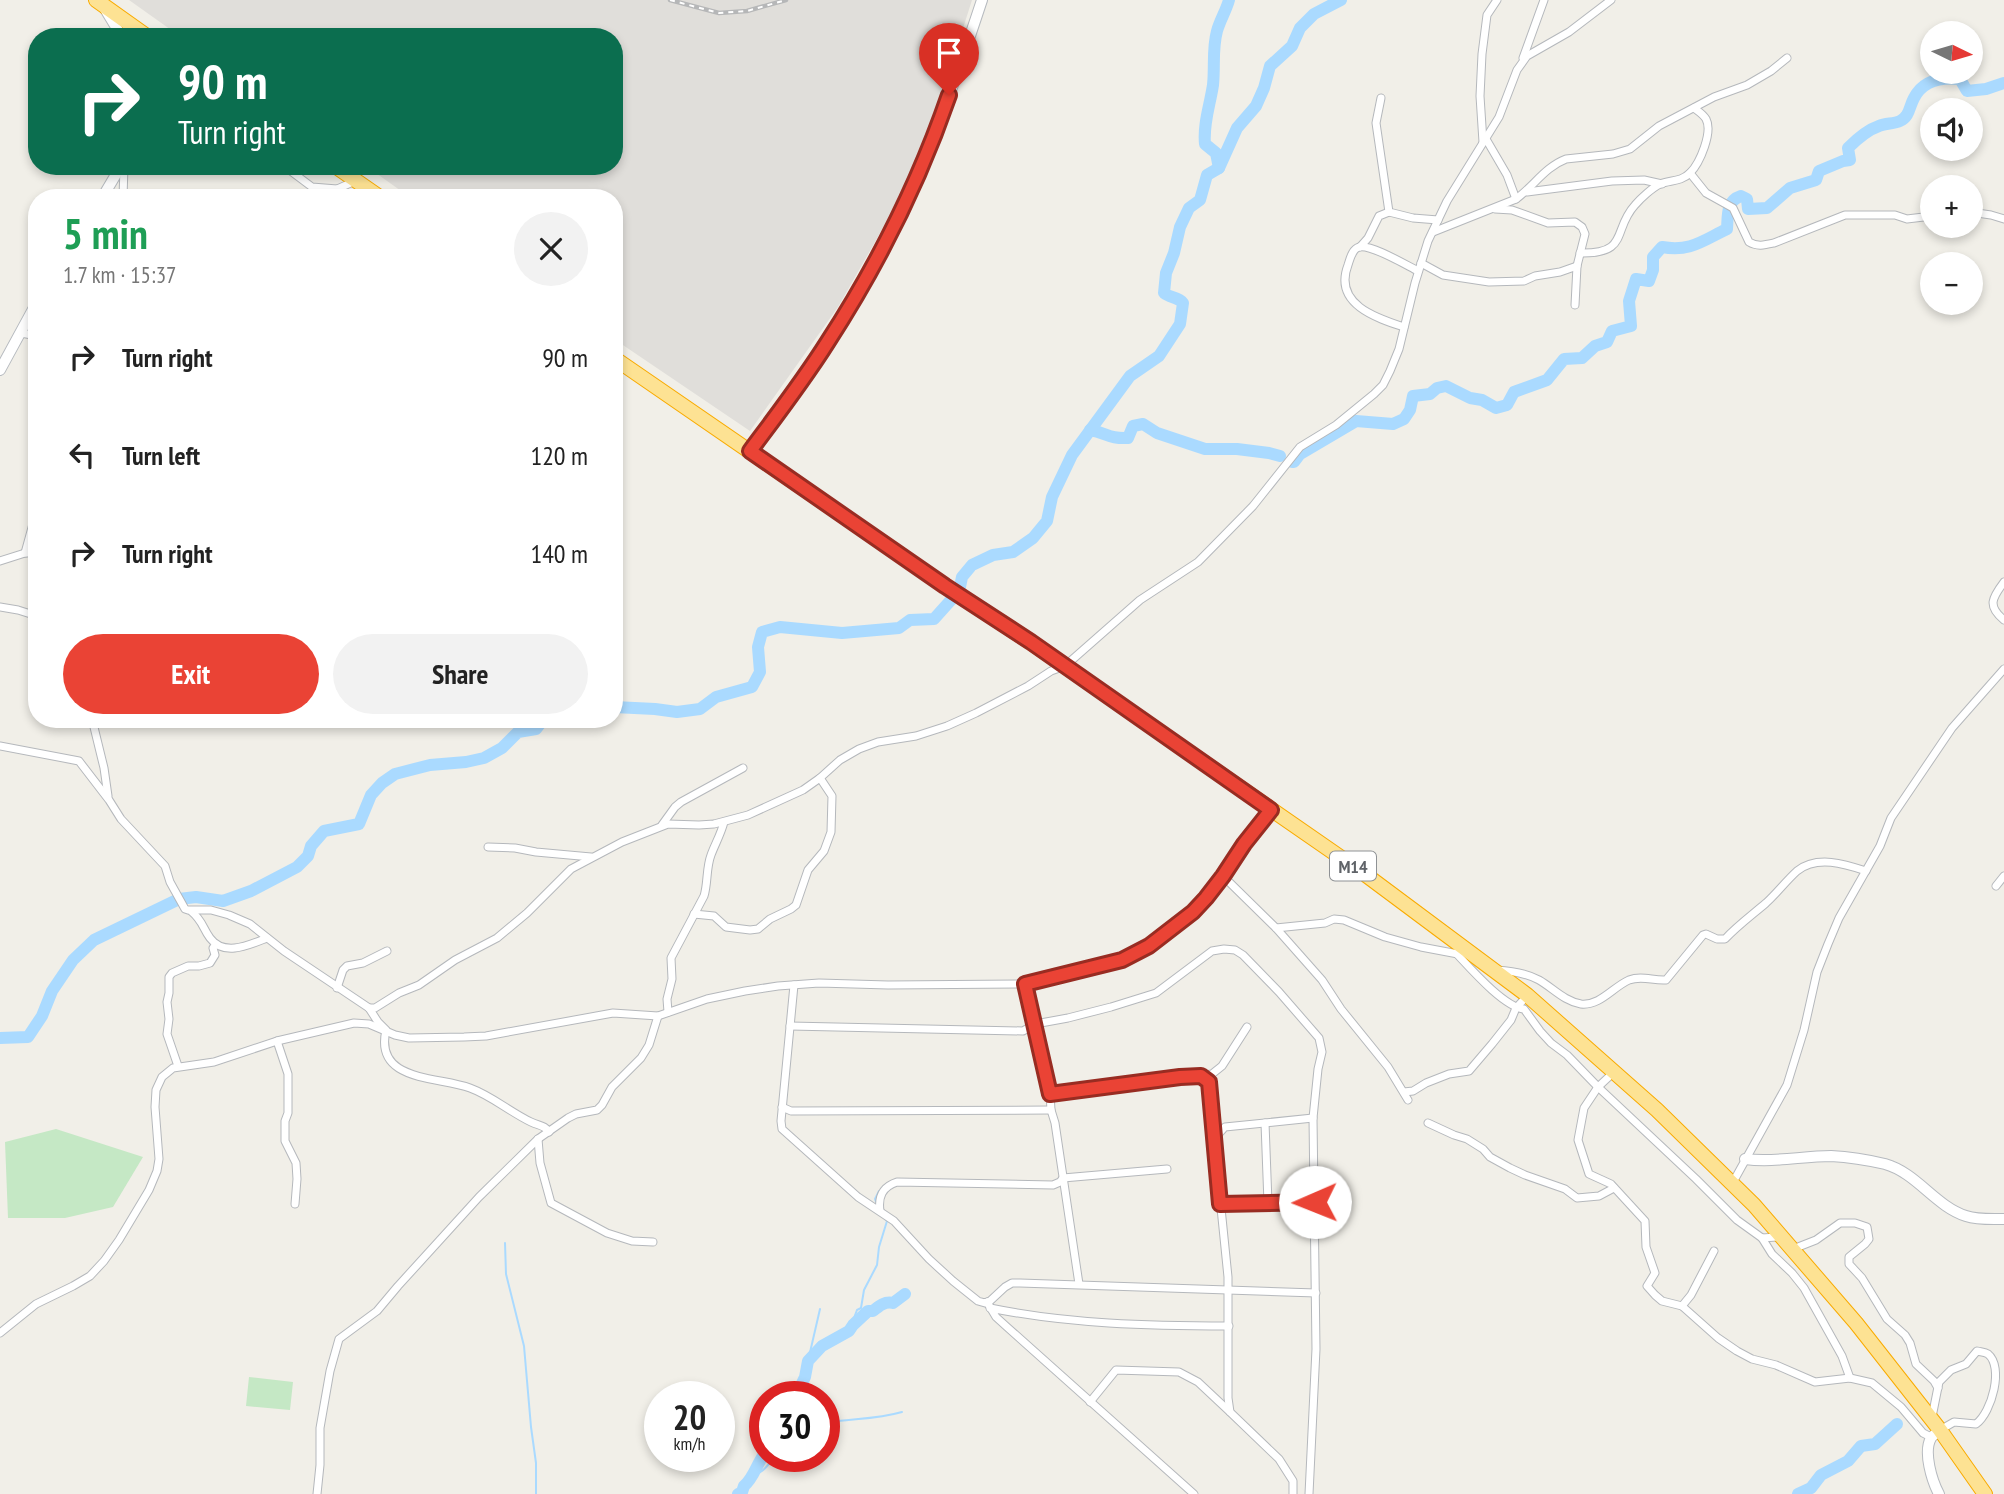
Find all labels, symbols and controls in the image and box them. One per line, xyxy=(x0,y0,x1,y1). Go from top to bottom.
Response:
north arrow xyxy=(1920,21,1983,84)
map controls xyxy=(1920,21,1983,315)
pin xyxy=(919,23,979,95)
icon: arrive xyxy=(930,34,968,72)
text: 90 m xyxy=(178,49,267,113)
icon: right xyxy=(63,56,154,147)
button: sound xyxy=(1920,98,1983,161)
text: Turn right xyxy=(178,111,286,153)
button: + xyxy=(1920,175,1983,238)
text: 5 min xyxy=(63,206,148,261)
button: close xyxy=(514,212,588,286)
button: − xyxy=(1920,252,1983,315)
text: 1.7 km · 15:37 xyxy=(63,260,176,289)
icon: right xyxy=(63,338,101,376)
text: Turn right xyxy=(122,341,213,374)
text: 90 m xyxy=(542,341,588,374)
icon: left xyxy=(63,436,101,474)
text: Turn left xyxy=(122,439,200,472)
text: 120 m xyxy=(530,439,588,472)
icon: right xyxy=(63,534,101,572)
text: Turn right xyxy=(122,537,213,570)
text: 140 m xyxy=(530,537,588,570)
button: Exit xyxy=(63,634,319,714)
button: Share xyxy=(333,634,588,714)
road number: M14 xyxy=(1330,852,1376,880)
position arrow xyxy=(1278,1165,1352,1239)
speed limit sign: 30 xyxy=(749,1381,840,1472)
text: 20 xyxy=(673,1394,706,1440)
text: km/h xyxy=(674,1432,705,1455)

